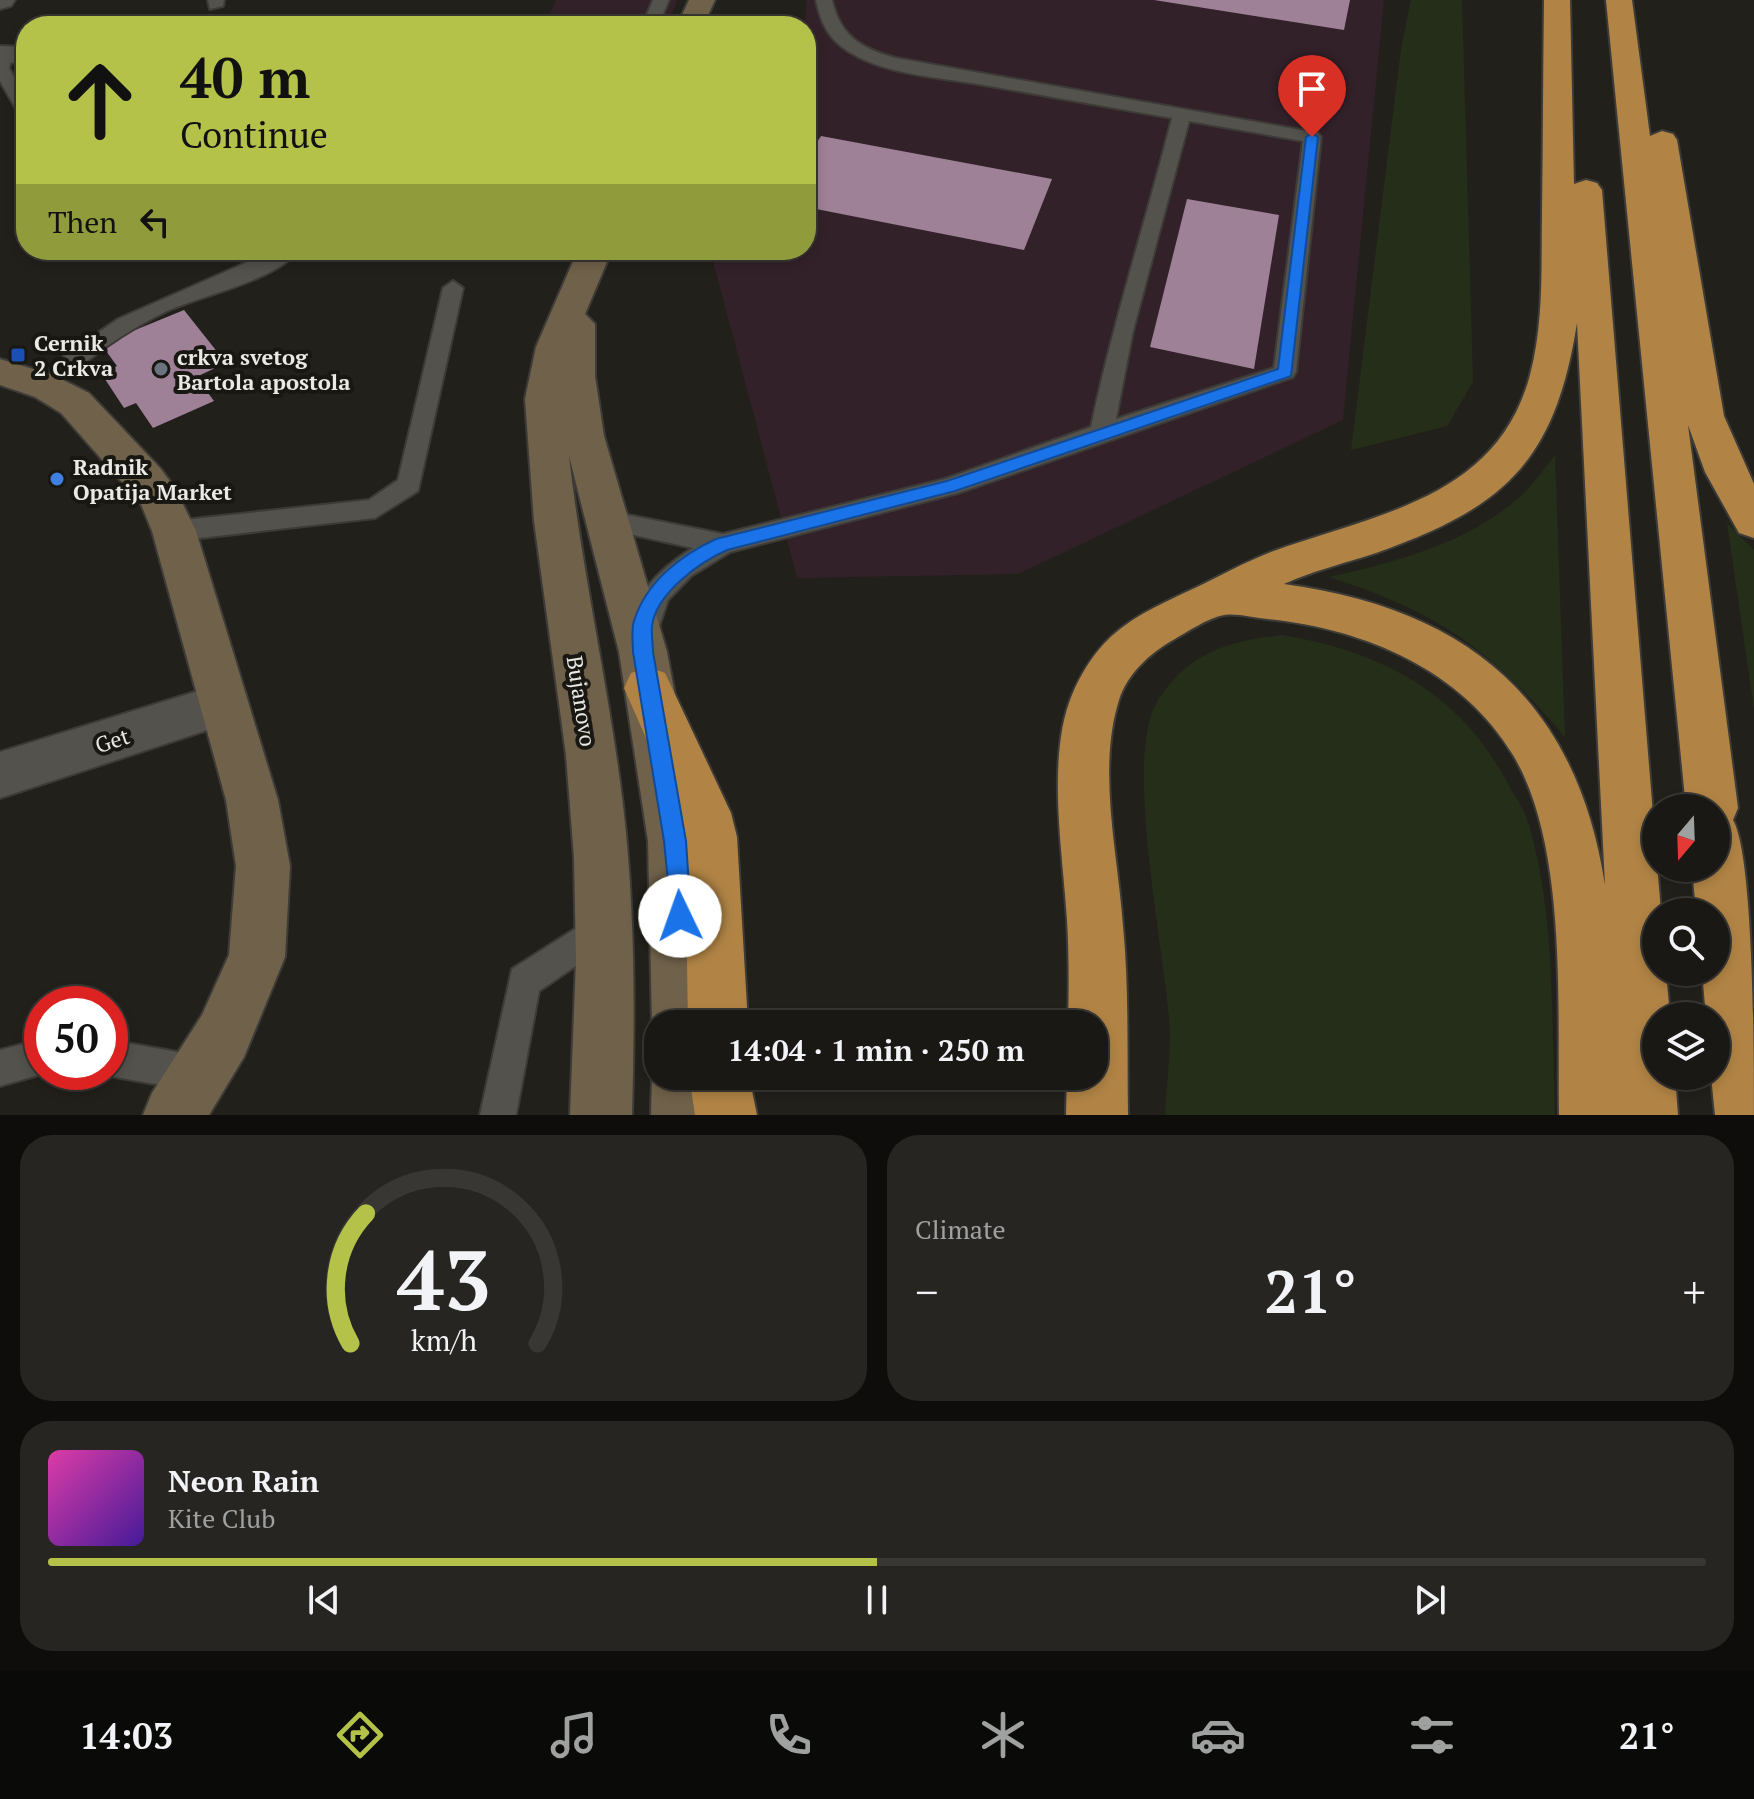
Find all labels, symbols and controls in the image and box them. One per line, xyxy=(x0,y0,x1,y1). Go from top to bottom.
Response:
text: 40 m xyxy=(180,40,310,114)
icon: ahead xyxy=(48,48,152,152)
pin xyxy=(1278,55,1346,137)
icon: arrive xyxy=(1290,67,1334,111)
text: Continue xyxy=(180,111,328,158)
icon: left xyxy=(133,200,177,244)
text: Then xyxy=(48,202,117,242)
place label: Cernik 2 Crkva xyxy=(34,328,113,382)
place label: crkva svetog Bartola apostola xyxy=(177,342,350,396)
marker: Cernik 2 Crkva xyxy=(9,346,27,364)
marker: crkva svetog Bartola apostola xyxy=(152,360,170,378)
place label: Radnik Opatija Market xyxy=(73,452,232,506)
marker: Radnik Opatija Market xyxy=(48,470,66,488)
street label: Bujanovo xyxy=(561,654,603,748)
street label: Get xyxy=(91,721,133,759)
north arrow xyxy=(1642,794,1730,882)
map controls xyxy=(1642,794,1730,1090)
position arrow xyxy=(638,874,722,958)
button: search xyxy=(1642,898,1730,986)
speed limit sign: 50 xyxy=(24,986,128,1090)
button: layers xyxy=(1642,1002,1730,1090)
text: 14:04 · 1 min · 250 m xyxy=(728,1030,1024,1070)
text: Climate xyxy=(915,1212,1006,1246)
text: 43 xyxy=(396,1224,491,1334)
text: 21° xyxy=(1264,1251,1357,1330)
text: − xyxy=(915,1262,938,1321)
text: + xyxy=(1683,1262,1706,1321)
text: km/h xyxy=(410,1321,477,1359)
text: Neon Rain xyxy=(168,1461,319,1501)
text: Kite Club xyxy=(168,1501,275,1535)
icon: previous xyxy=(302,1578,346,1622)
icon: pause xyxy=(855,1578,899,1622)
icon: next xyxy=(1408,1578,1452,1622)
icon: directions xyxy=(332,1707,388,1763)
icon: music xyxy=(546,1707,602,1763)
icon: phone xyxy=(761,1707,817,1763)
icon: climate xyxy=(975,1707,1031,1763)
icon: car xyxy=(1190,1707,1246,1763)
icon: filters xyxy=(1404,1707,1460,1763)
text: 14:03 xyxy=(79,1712,173,1759)
text: 21° xyxy=(1619,1712,1675,1759)

